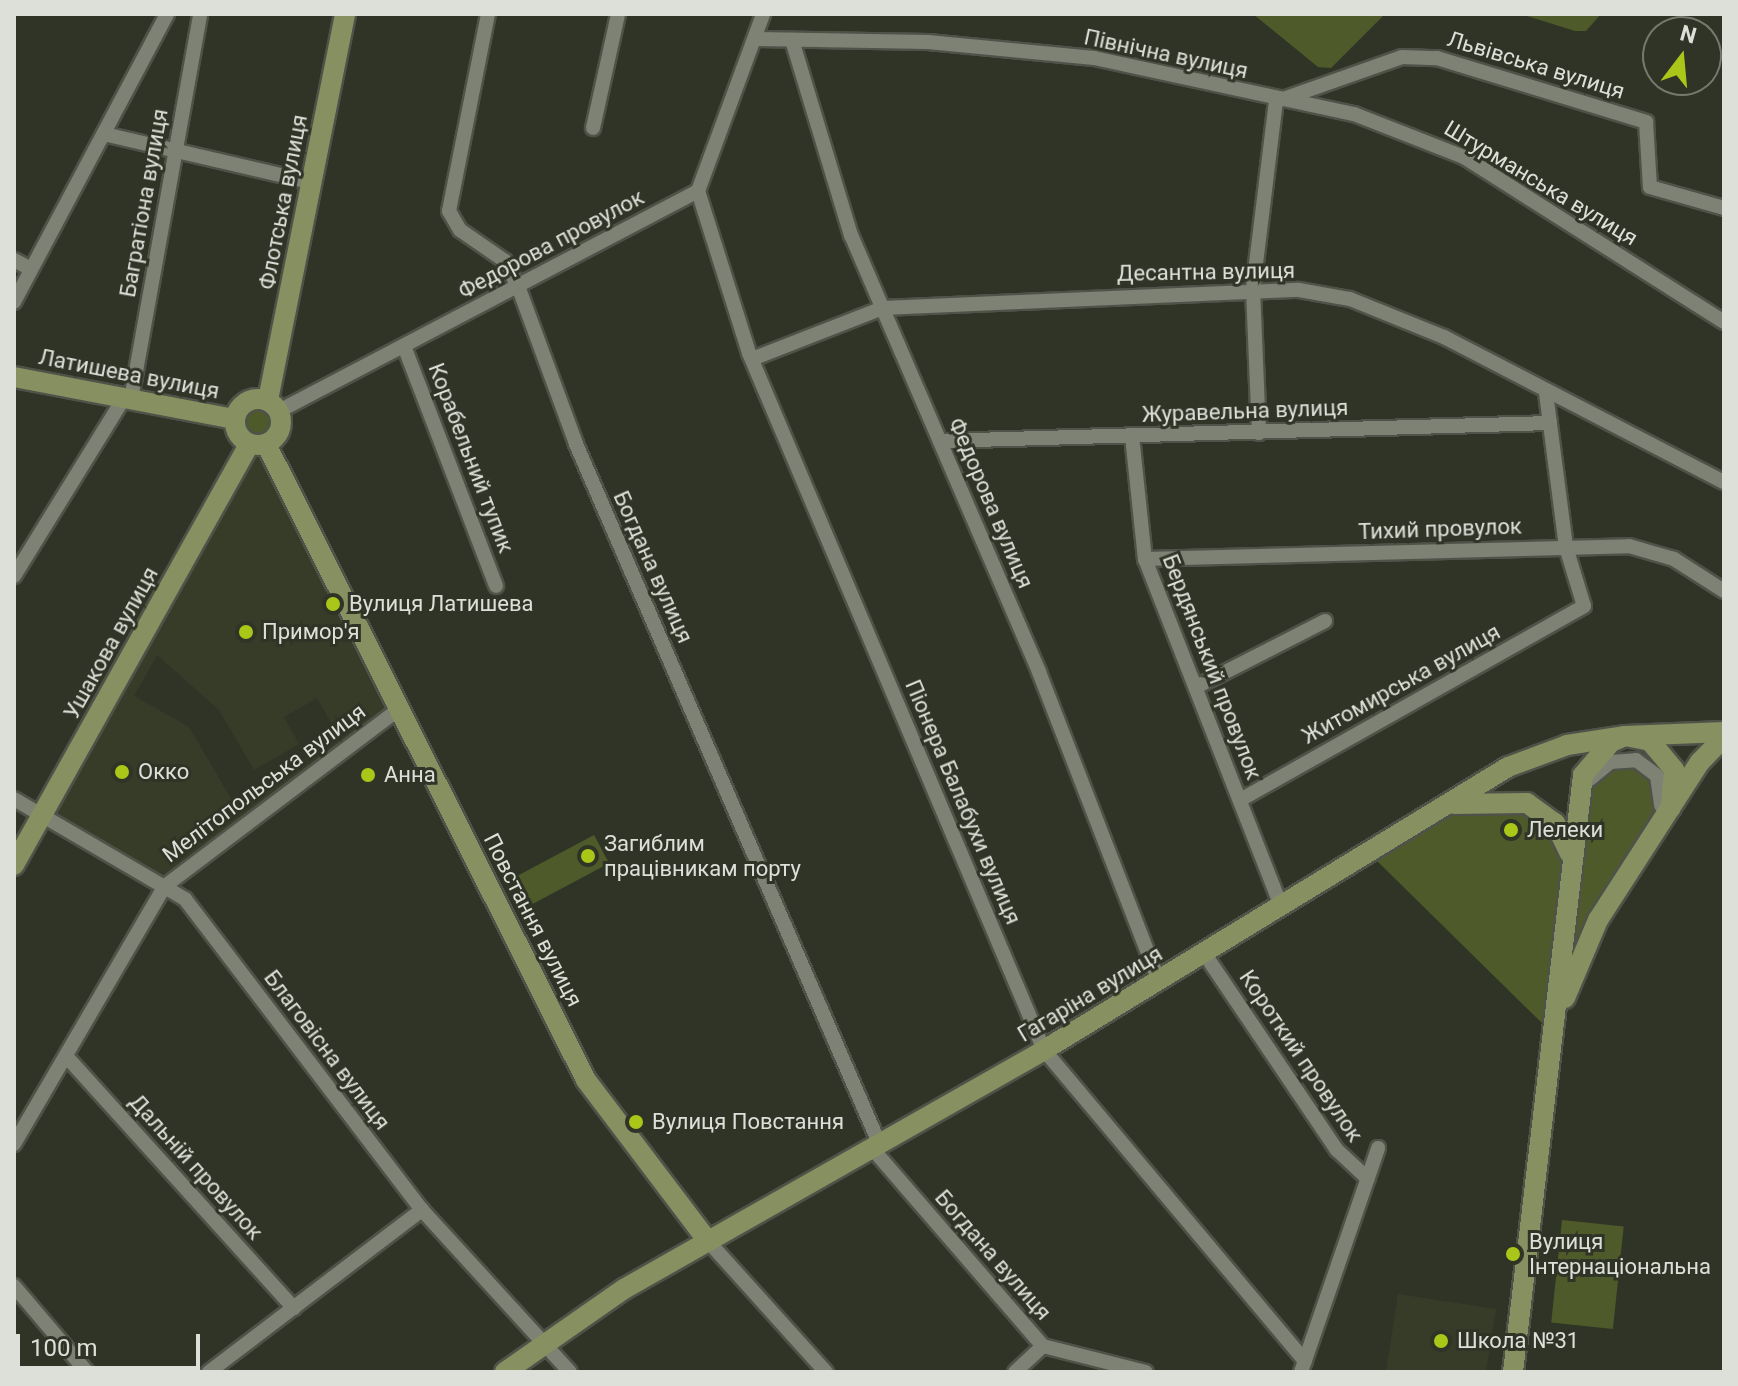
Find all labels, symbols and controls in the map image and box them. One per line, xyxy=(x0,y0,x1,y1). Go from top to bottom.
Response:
north arrow xyxy=(1642,16,1722,96)
text: N xyxy=(1677,20,1699,49)
street label: Північна вулиця xyxy=(1082,24,1250,84)
street label: Львівська вулиця xyxy=(1444,25,1628,105)
street label: Багратіона вулиця xyxy=(114,107,174,299)
street label: Флотська вулиця xyxy=(253,112,313,292)
street label: Штурманська вулиця xyxy=(1439,115,1643,251)
street label: Федорова провулок xyxy=(454,184,648,304)
street label: Десантна вулиця xyxy=(1117,257,1295,287)
street label: Латишева вулиця xyxy=(37,344,221,404)
street label: Корабельний тупик xyxy=(423,359,519,557)
street label: Журавельна вулиця xyxy=(1141,394,1349,428)
street label: Федорова вулиця xyxy=(943,414,1039,592)
street label: Богдана вулиця xyxy=(608,487,698,647)
street label: Тихий провулок xyxy=(1358,513,1522,545)
street label: Бердянський провулок xyxy=(1157,551,1267,783)
street label: Ушакова вулиця xyxy=(58,562,164,724)
place label: Вулиця Латишева xyxy=(349,591,533,617)
marker: Вулиця Латишева xyxy=(324,595,342,613)
place label: Примор'я xyxy=(262,619,360,645)
street label: Житомирська вулиця xyxy=(1297,619,1505,749)
marker: Примор'я xyxy=(237,623,255,641)
street label: Піонера Балабухи вулиця xyxy=(899,676,1027,928)
street label: Мелітопольська вулиця xyxy=(157,698,371,868)
place label: Окко xyxy=(138,759,189,785)
place label: Анна xyxy=(384,762,436,788)
marker: Окко xyxy=(113,763,131,781)
marker: Анна xyxy=(359,766,377,784)
place label: Лелеки xyxy=(1527,817,1603,843)
marker: Лелеки xyxy=(1502,821,1520,839)
street label: Повстання вулиця xyxy=(478,829,588,1011)
place label: Загиблим працівникам порту xyxy=(604,830,801,882)
marker: Загиблим працівникам порту xyxy=(579,847,597,865)
street label: Гагаріна вулиця xyxy=(1013,940,1167,1048)
street label: Благовісна вулиця xyxy=(258,965,396,1135)
street label: Короткий провулок xyxy=(1234,965,1368,1147)
street label: Дальній провулок xyxy=(124,1089,268,1245)
place label: Вулиця Повстання xyxy=(652,1109,844,1135)
marker: Вулиця Повстання xyxy=(627,1113,645,1131)
street label: Богдана вулиця xyxy=(929,1185,1057,1325)
place label: Вулиця Інтернаціональна xyxy=(1529,1228,1711,1280)
marker: Вулиця Інтернаціональна xyxy=(1504,1245,1522,1263)
scale bar xyxy=(20,1318,204,1368)
place label: Школа №31 xyxy=(1457,1328,1579,1354)
marker: Школа №31 xyxy=(1432,1332,1450,1350)
text: 100 m xyxy=(30,1334,97,1362)

